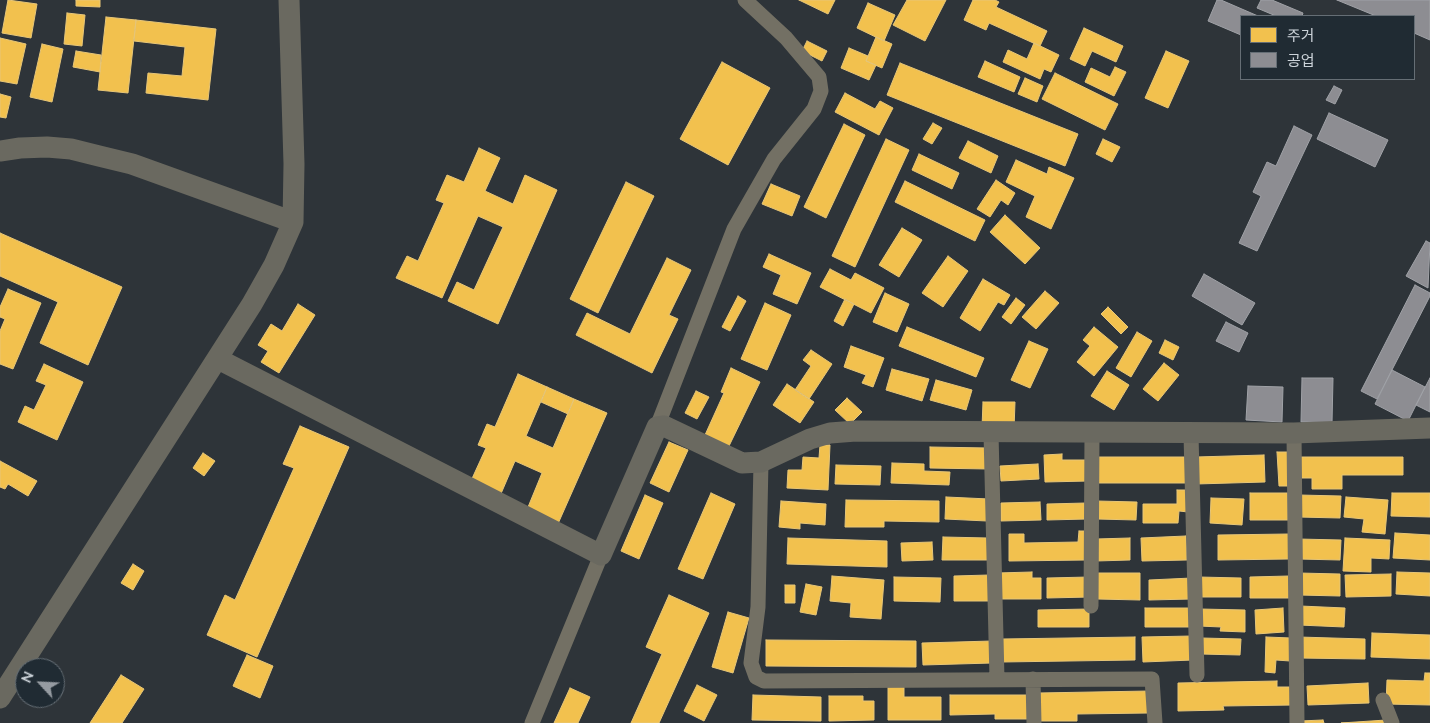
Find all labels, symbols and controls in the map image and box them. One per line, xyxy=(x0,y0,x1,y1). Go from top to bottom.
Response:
legend xyxy=(1240,15,1415,80)
text: 주거 xyxy=(1287,26,1315,45)
text: 공업 xyxy=(1287,51,1315,70)
north arrow xyxy=(15,658,65,708)
text: N xyxy=(17,668,38,686)

